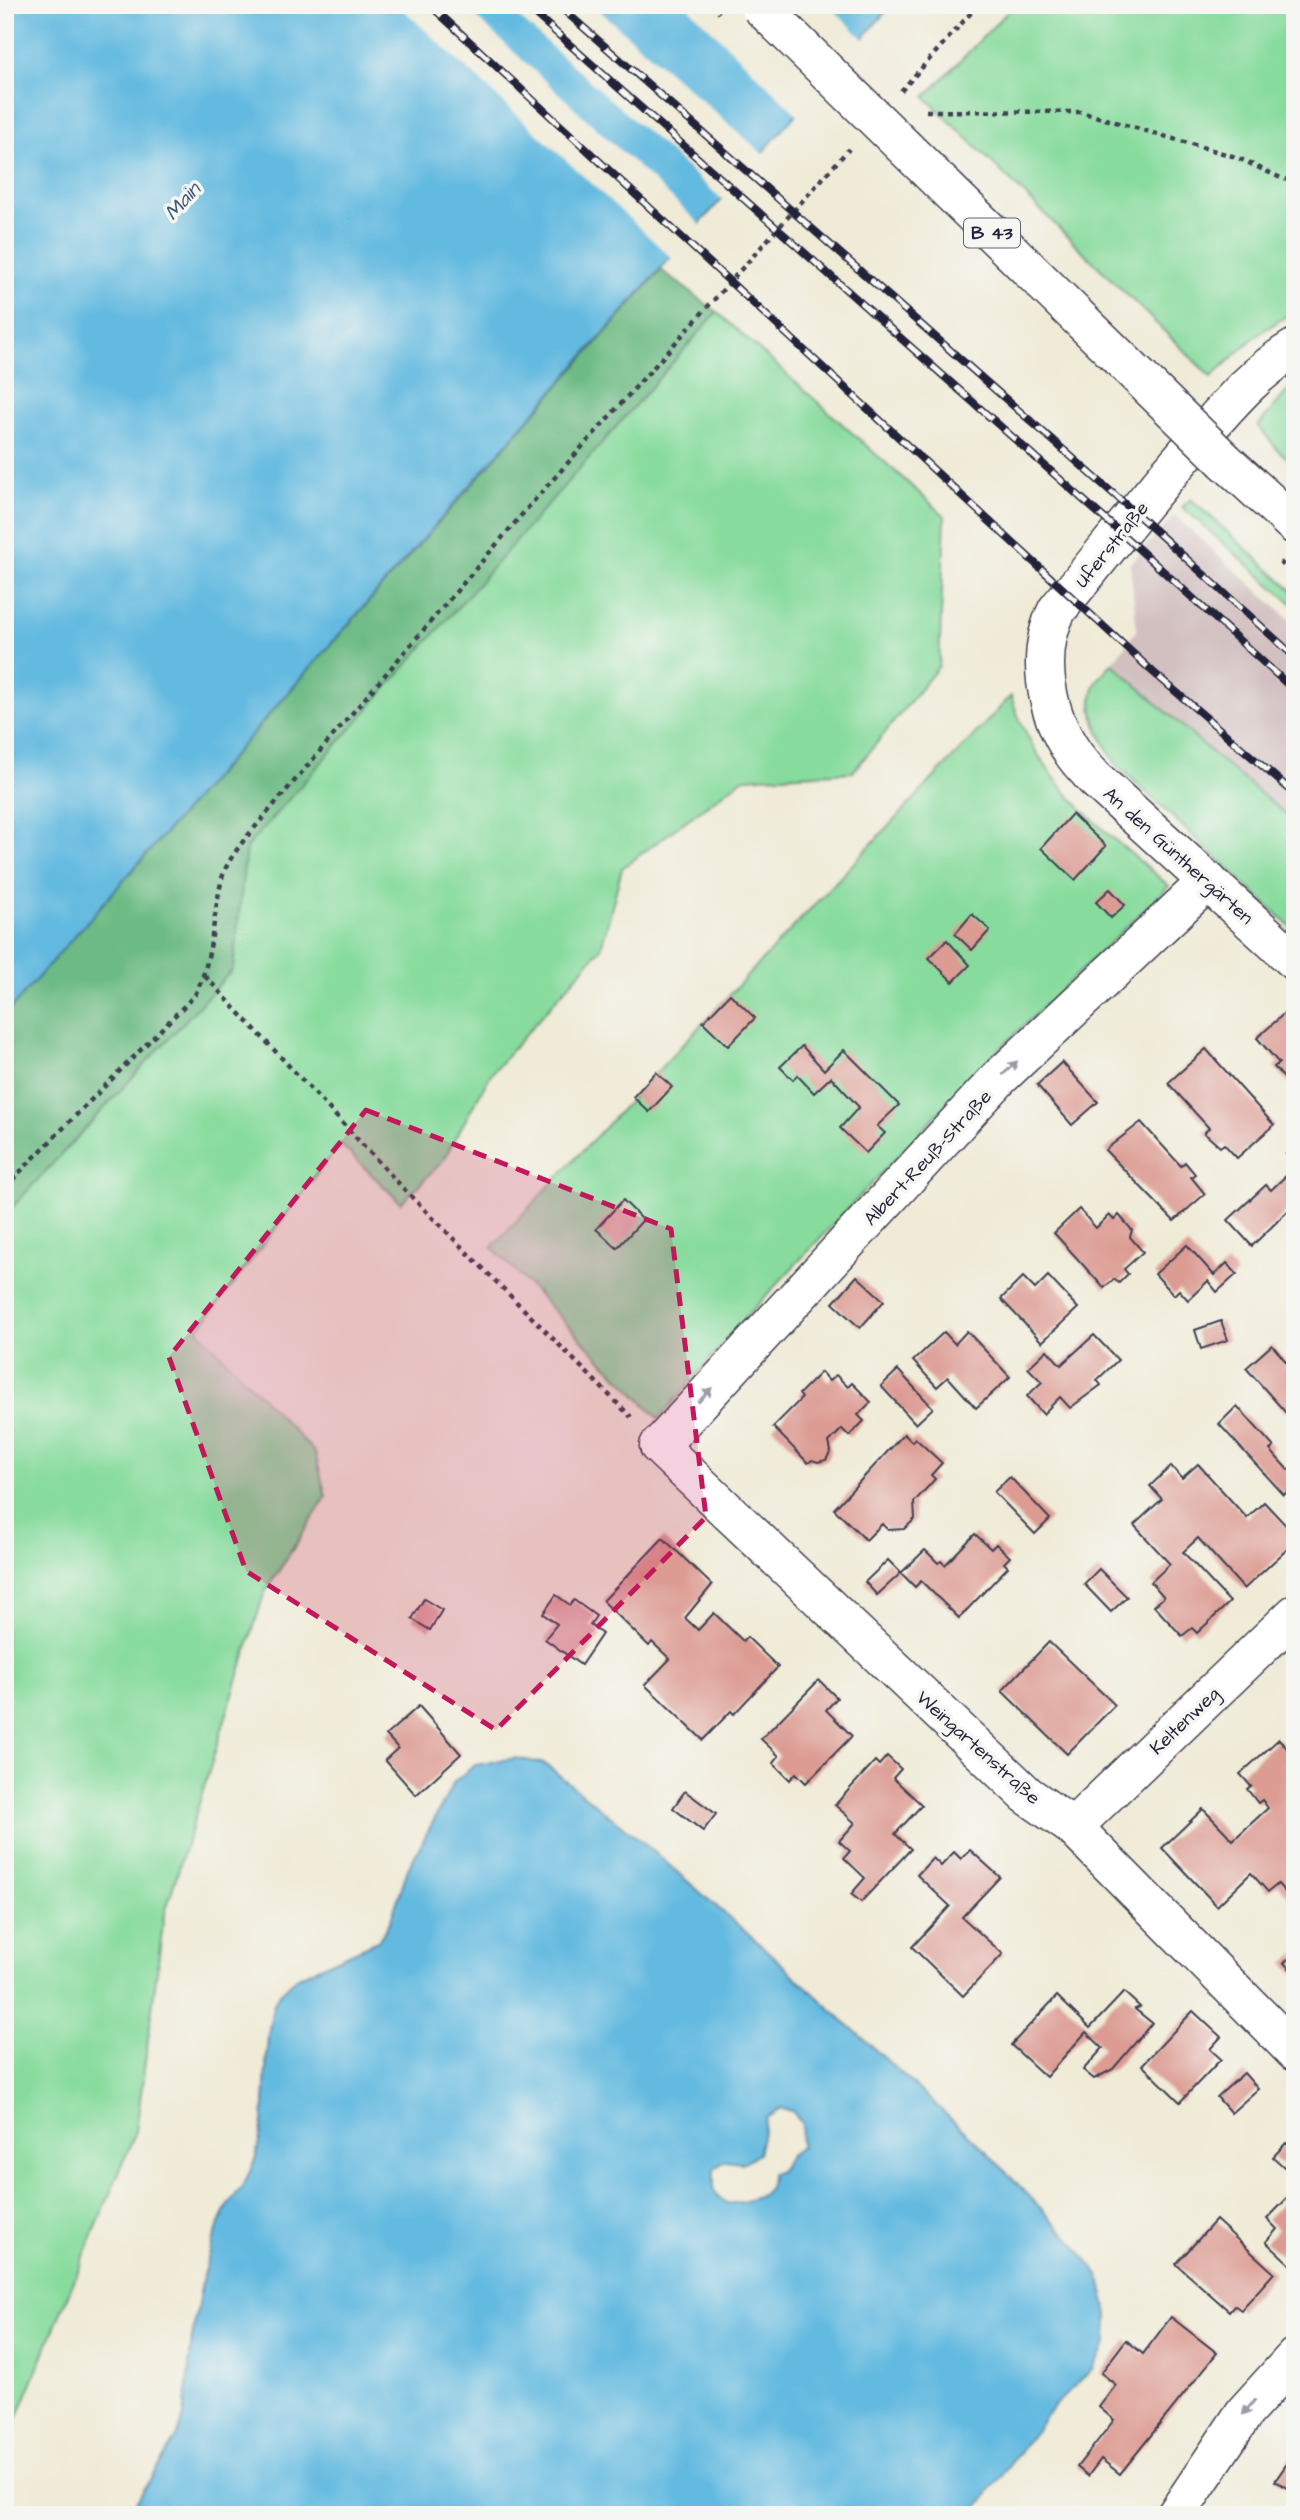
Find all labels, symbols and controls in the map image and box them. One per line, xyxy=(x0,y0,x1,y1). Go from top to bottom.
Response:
water label: Main xyxy=(158,175,208,227)
road number: B 43 xyxy=(964,218,1020,247)
street label: Uferstraße xyxy=(1069,496,1155,594)
street label: An den Günthergärten xyxy=(1096,781,1259,932)
one-way arrow xyxy=(1001,1060,1018,1076)
street label: Albert-Reuß-Straße xyxy=(858,1084,998,1232)
one-way arrow xyxy=(697,1386,713,1404)
street label: Keltenweg xyxy=(1144,1681,1227,1762)
street label: Weingartenstraße xyxy=(909,1685,1046,1812)
one-way arrow xyxy=(1242,2399,1257,2416)

